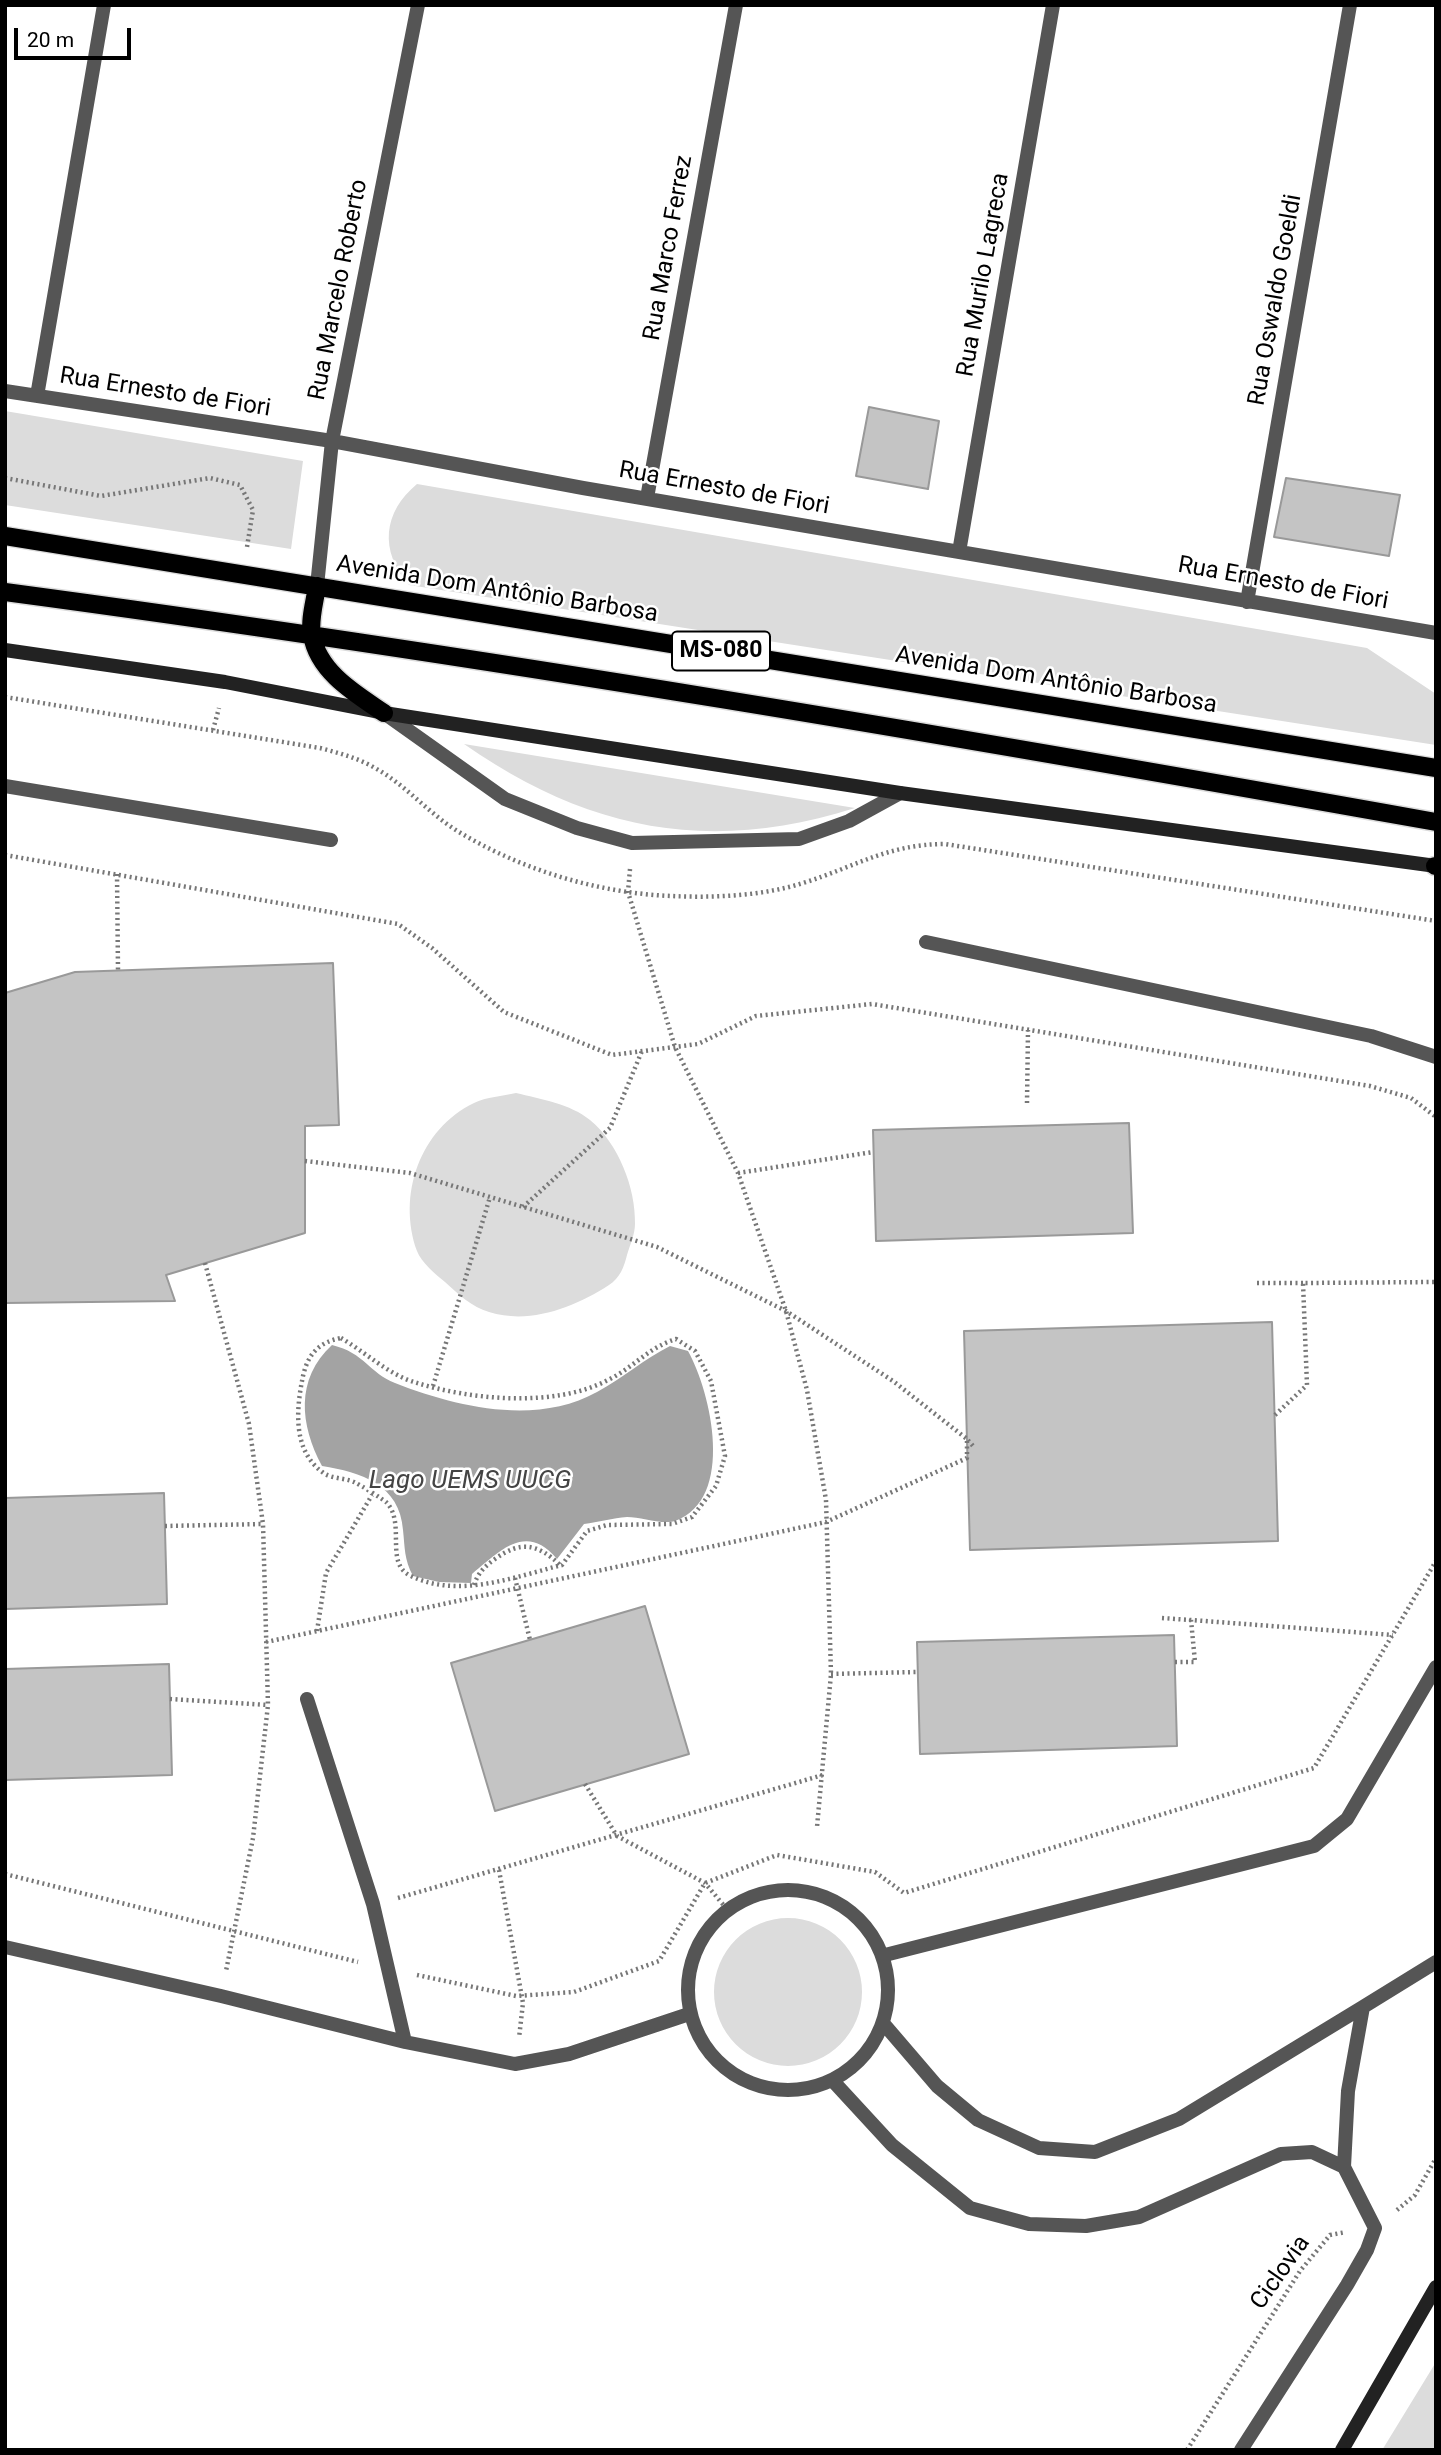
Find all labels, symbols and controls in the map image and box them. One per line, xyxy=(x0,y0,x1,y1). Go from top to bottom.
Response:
scale bar xyxy=(18,14,135,58)
text: 20 m xyxy=(27,28,74,52)
street label: Rua Marco Ferrez xyxy=(639,153,699,343)
street label: Rua Murilo Lagreca xyxy=(952,171,1016,379)
street label: Rua Marcelo Roberto xyxy=(303,177,375,403)
street label: Rua Oswaldo Goeldi xyxy=(1243,192,1309,408)
street label: Rua Ernesto de Fiori xyxy=(57,362,273,424)
street label: Rua Ernesto de Fiori xyxy=(616,456,832,522)
street label: Avenida Dom Antônio Barbosa xyxy=(334,550,660,630)
street label: Rua Ernesto de Fiori xyxy=(1175,551,1391,617)
road number: MS-080 xyxy=(672,632,770,670)
street label: Avenida Dom Antônio Barbosa xyxy=(893,641,1219,721)
water label: Lago UEMS UUCG xyxy=(369,1465,571,1497)
street label: Ciclovia xyxy=(1245,2230,1317,2316)

